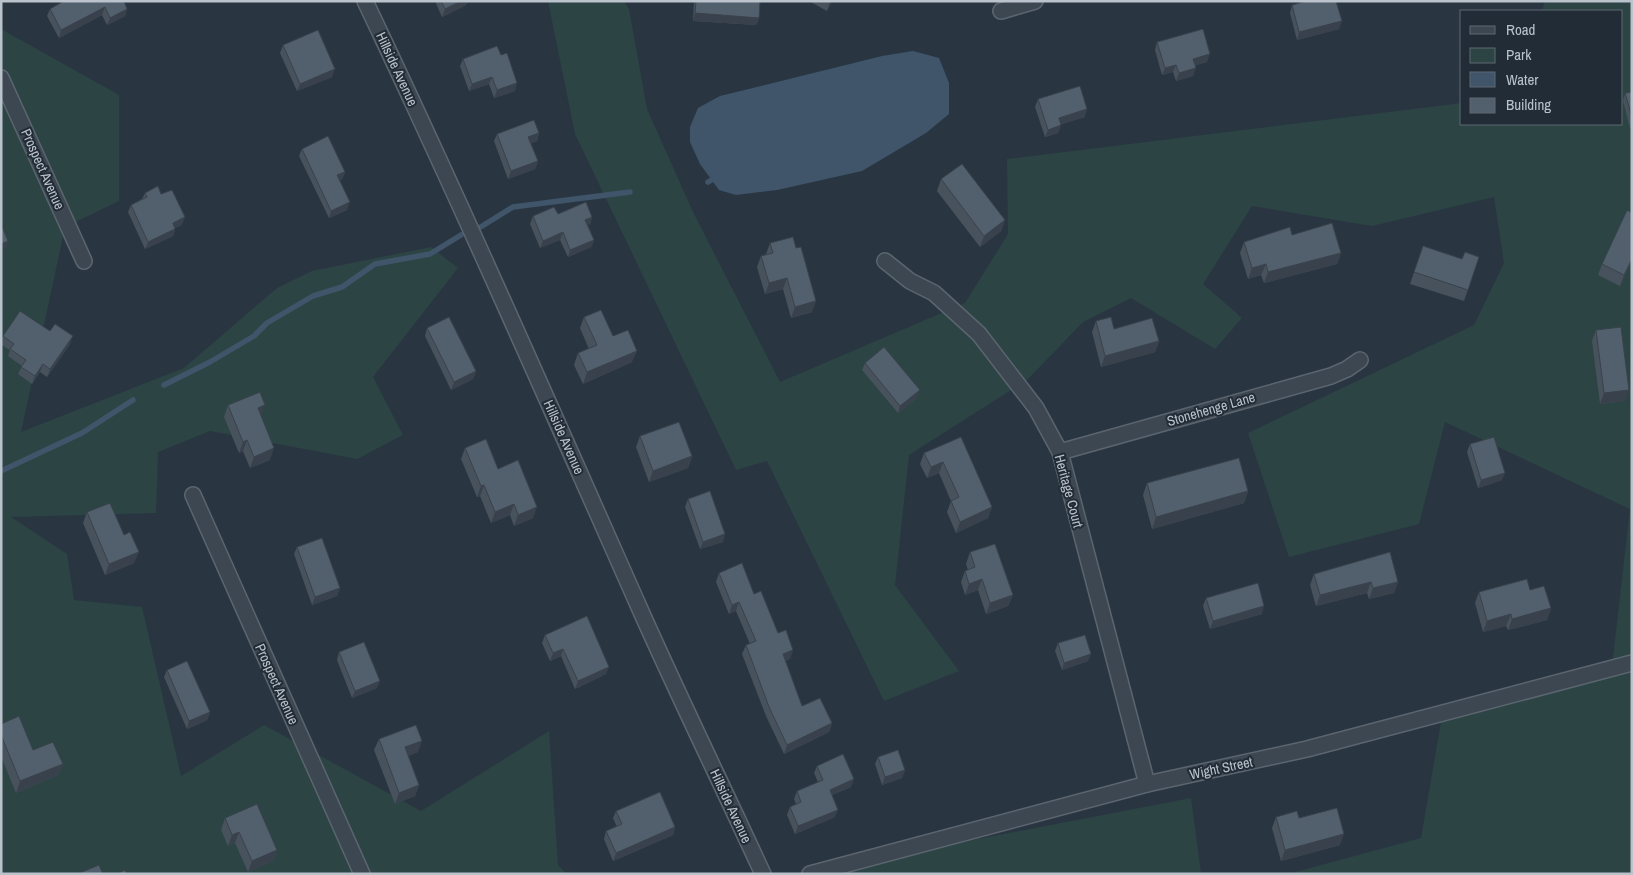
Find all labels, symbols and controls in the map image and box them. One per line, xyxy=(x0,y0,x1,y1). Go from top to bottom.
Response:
legend xyxy=(1460,10,1623,125)
text: Road xyxy=(1506,19,1535,40)
street label: Hillside Avenue xyxy=(372,29,422,109)
text: Park xyxy=(1506,44,1532,65)
text: Water xyxy=(1506,69,1538,90)
text: Building xyxy=(1506,94,1551,115)
street label: Prospect Avenue xyxy=(17,126,69,212)
street label: Stonehenge Lane xyxy=(1165,388,1257,430)
street label: Hillside Avenue xyxy=(540,397,588,477)
street label: Heritage Court xyxy=(1051,452,1087,530)
street label: Prospect Avenue xyxy=(251,641,303,727)
street label: Wight Street xyxy=(1188,753,1254,783)
street label: Hillside Avenue xyxy=(706,766,756,846)

